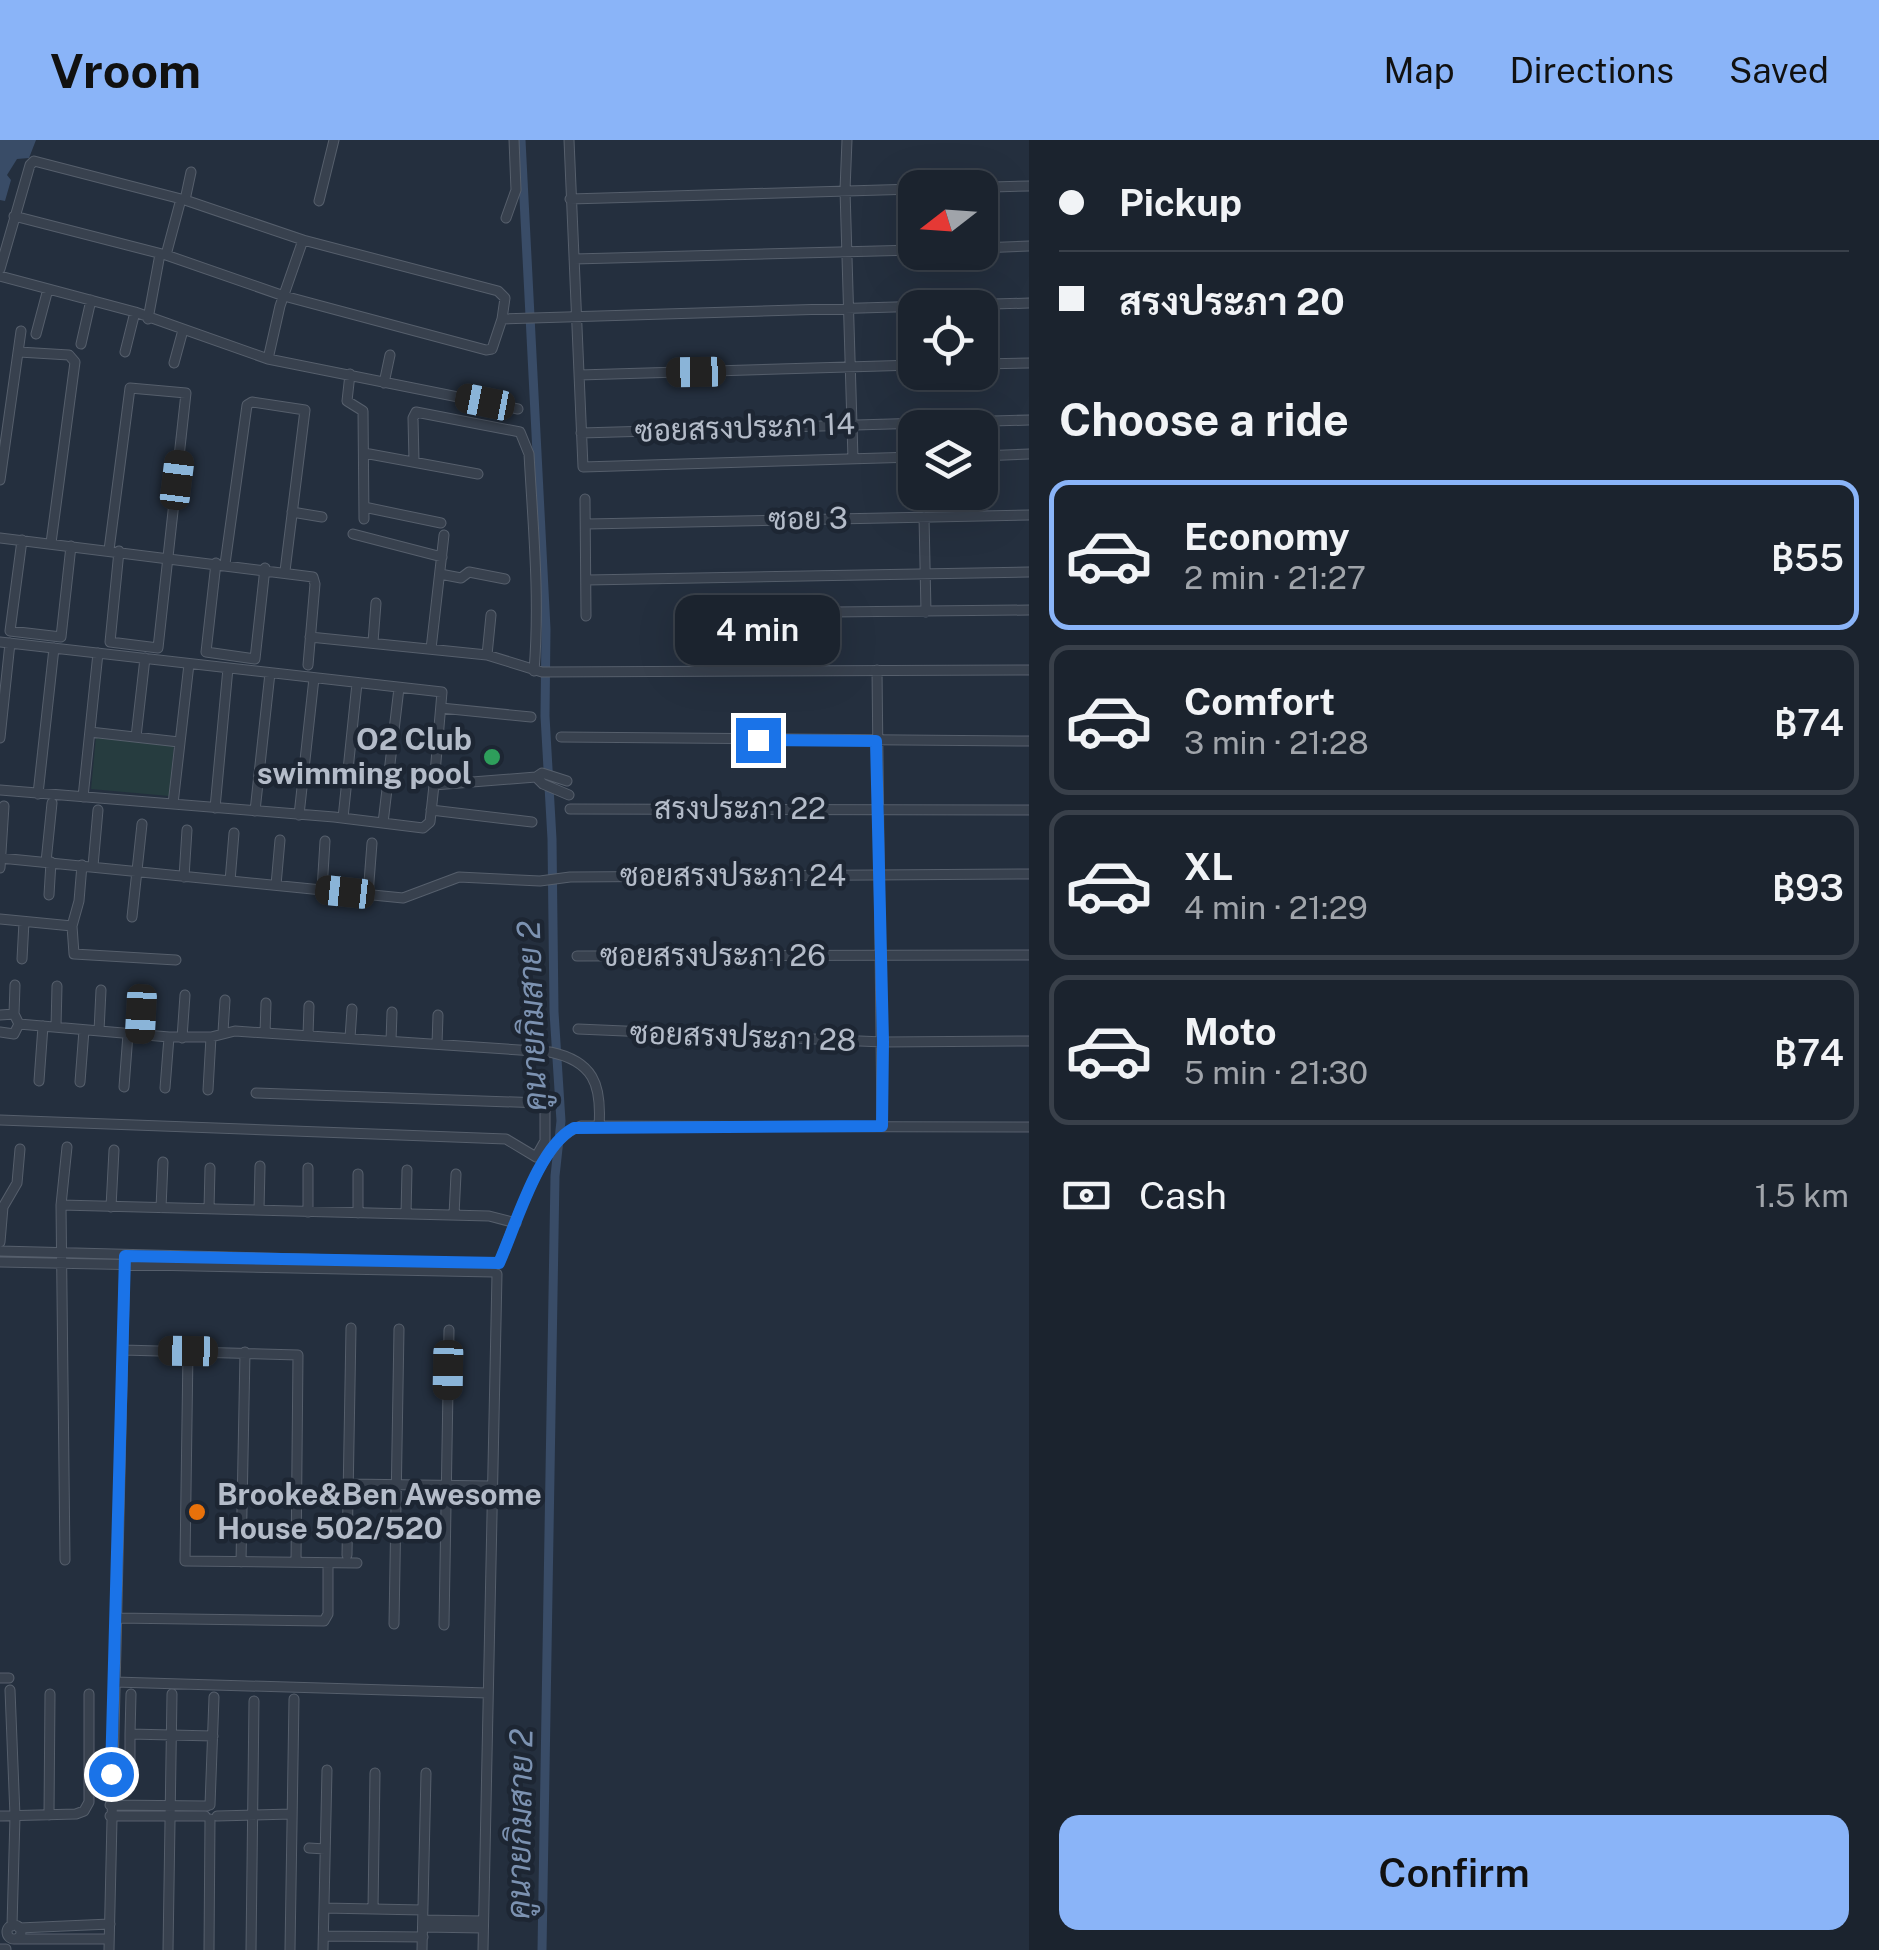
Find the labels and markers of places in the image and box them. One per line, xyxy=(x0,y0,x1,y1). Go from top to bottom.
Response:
place label: O2 Club swimming pool xyxy=(257,721,472,791)
marker: O2 Club swimming pool xyxy=(481,746,503,768)
place label: Brooke&Ben Awesome House 502/520 xyxy=(217,1476,542,1546)
marker: Brooke&Ben Awesome House 502/520 xyxy=(186,1501,208,1523)

